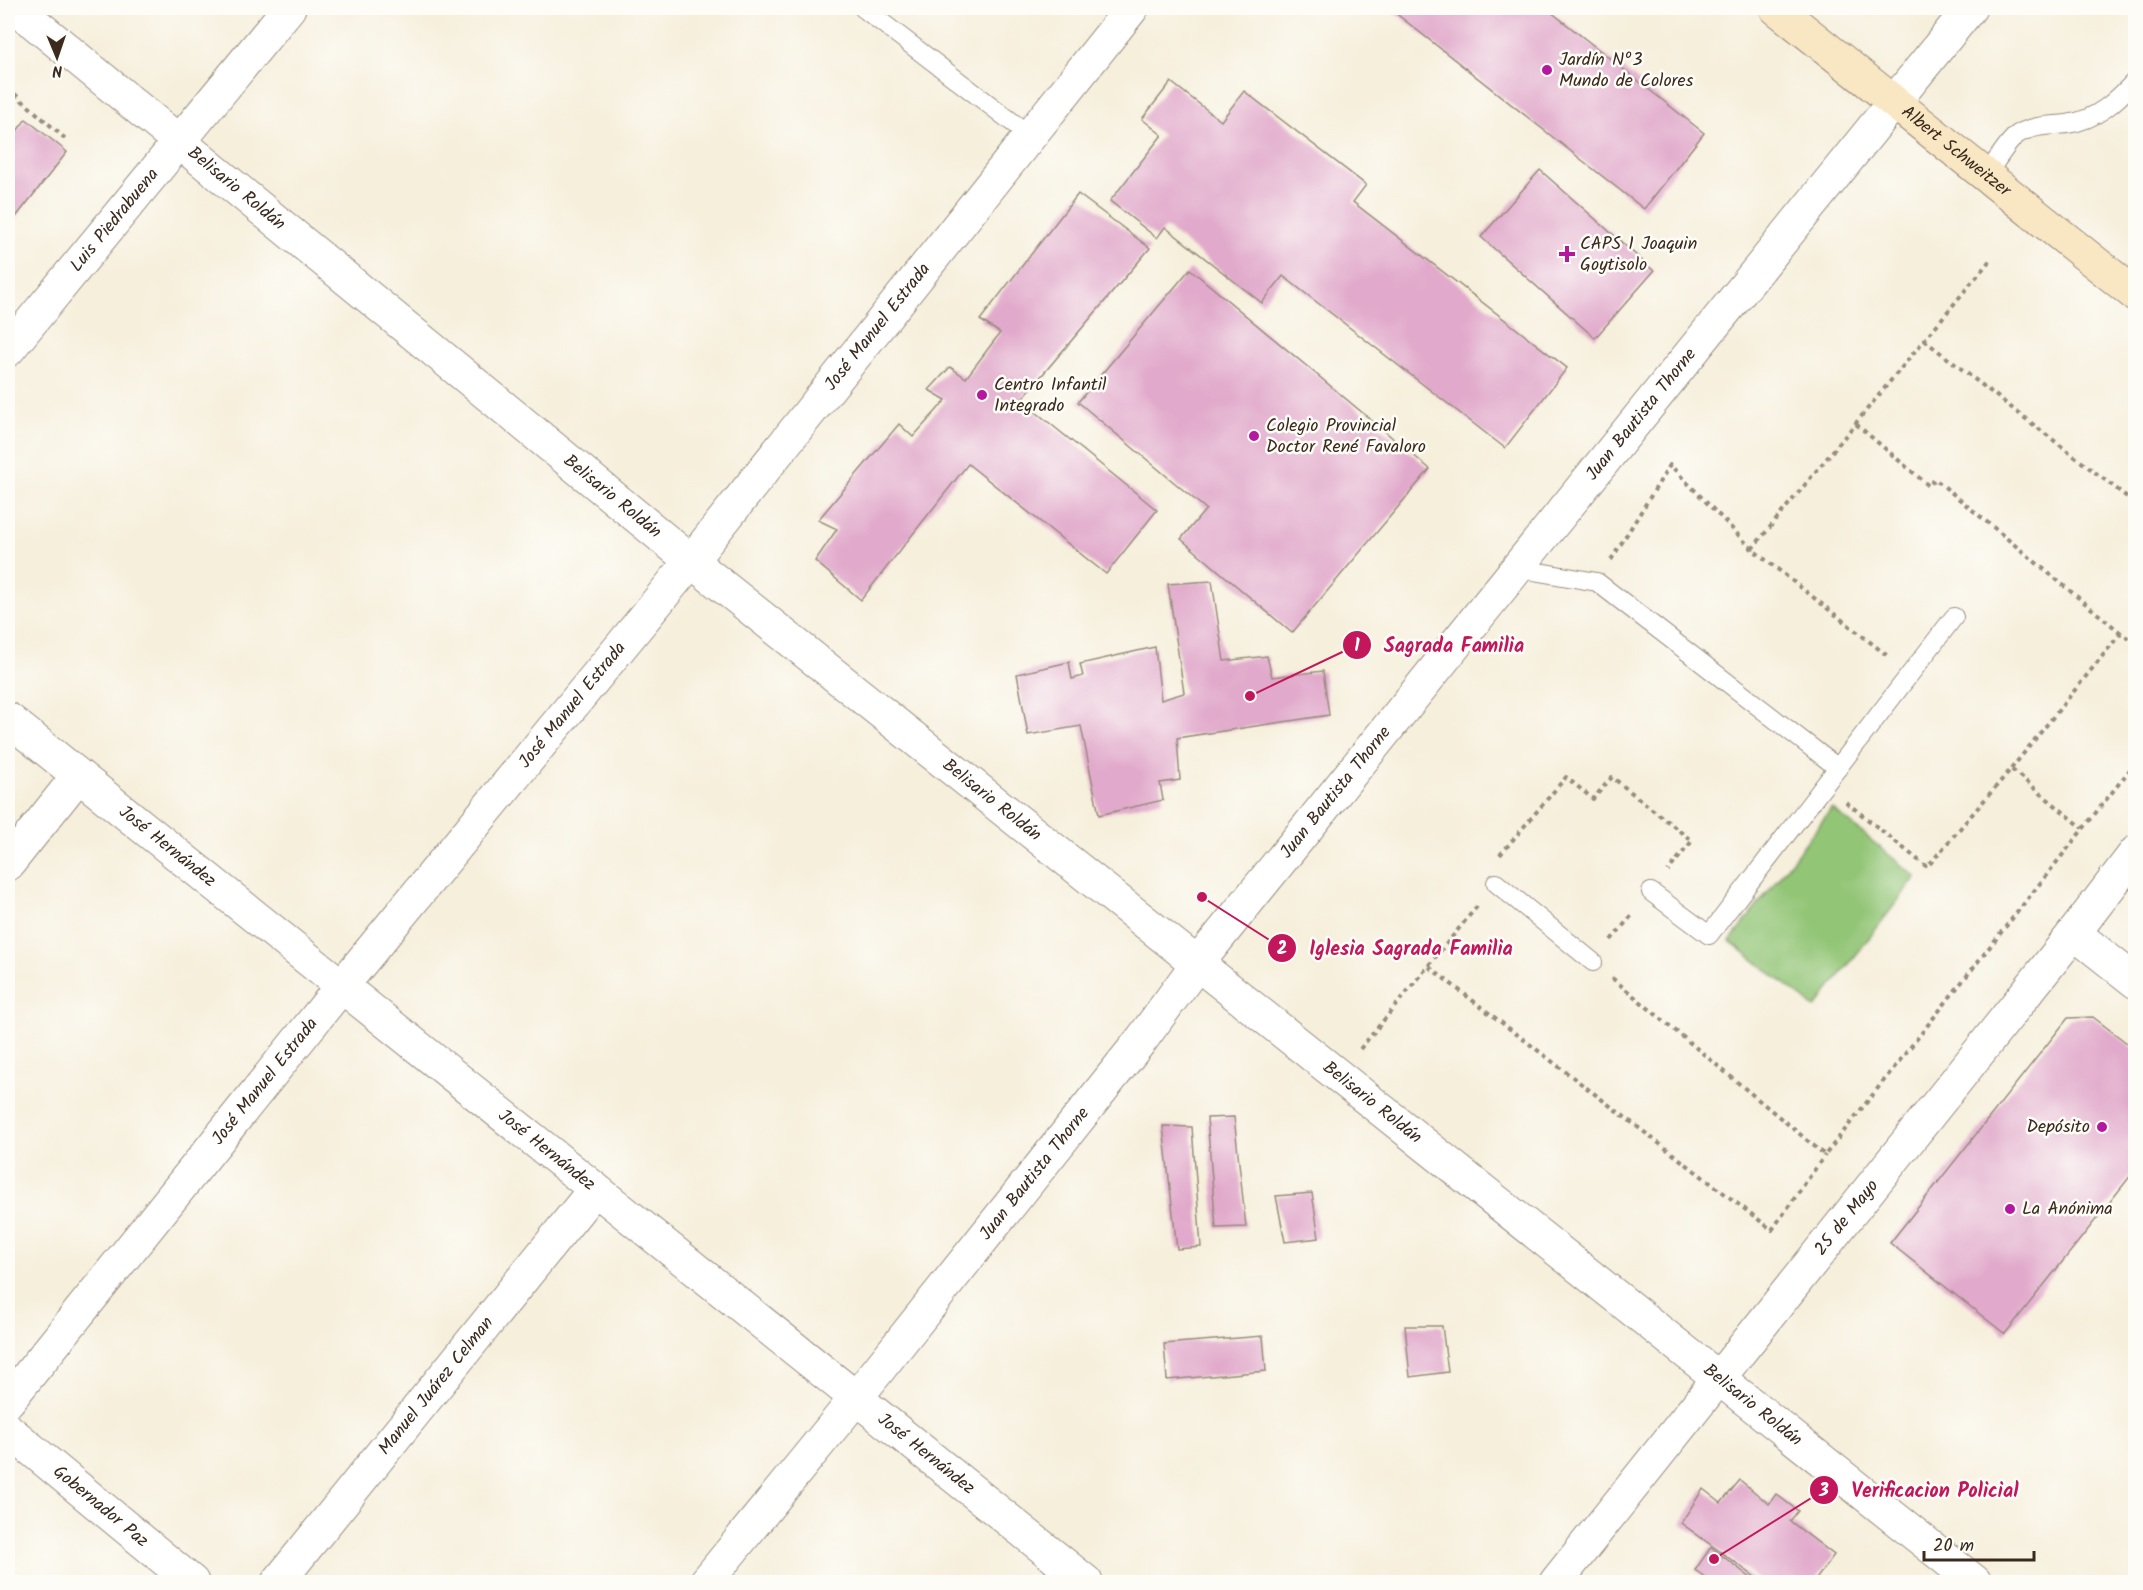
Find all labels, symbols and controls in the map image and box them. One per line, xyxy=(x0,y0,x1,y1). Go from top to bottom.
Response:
north arrow xyxy=(27,27,87,87)
place label: Jardín Nº3 Mundo de Colores xyxy=(1559,46,1694,96)
text: N xyxy=(52,58,63,83)
marker: Jardín Nº3 Mundo de Colores xyxy=(1540,63,1554,77)
street label: Albert Schweitzer xyxy=(1894,98,2018,205)
street label: Belisario Roldán xyxy=(181,139,292,238)
street label: Luis Piedrabuena xyxy=(63,162,166,279)
place label: CAPS 1 Joaquin Goytisolo xyxy=(1580,230,1697,280)
marker: CAPS 1 Joaquin Goytisolo xyxy=(1558,245,1576,263)
street label: José Manuel Estrada xyxy=(817,257,938,397)
street label: Juan Bautista Thorne xyxy=(1579,342,1704,487)
place label: Centro Infantil Integrado xyxy=(994,371,1107,421)
marker: Centro Infantil Integrado xyxy=(975,388,989,402)
place label: Colegio Provincial Doctor René Favaloro xyxy=(1266,412,1426,462)
marker: Colegio Provincial Doctor René Favaloro xyxy=(1247,429,1261,443)
street label: Belisario Roldán xyxy=(557,447,668,546)
callout: Sagrada Familia xyxy=(1342,626,1536,664)
text: Sagrada Familia xyxy=(1384,631,1524,663)
text: 1 xyxy=(1354,632,1360,661)
street label: José Manuel Estrada xyxy=(511,635,634,775)
street label: Juan Bautista Thorne xyxy=(1273,720,1398,865)
street label: Belisario Roldán xyxy=(936,751,1048,849)
street label: José Hernández xyxy=(112,798,223,895)
callout: Iglesia Sagrada Familia xyxy=(1267,929,1525,967)
text: Iglesia Sagrada Familia xyxy=(1309,934,1513,966)
text: 2 xyxy=(1277,935,1287,964)
street label: José Manuel Estrada xyxy=(204,1011,325,1152)
street label: Belisario Roldán xyxy=(1316,1054,1428,1151)
street label: Juan Bautista Thorne xyxy=(972,1101,1097,1247)
street label: José Hernández xyxy=(491,1102,602,1199)
place label: Depósito xyxy=(2026,1113,2090,1142)
marker: Depósito xyxy=(2095,1120,2109,1134)
street label: 25 de Mayo xyxy=(1807,1173,1886,1262)
place label: La Anónima xyxy=(2022,1195,2113,1224)
marker: La Anónima xyxy=(2003,1202,2017,1216)
street label: Manuel Juárez Celman xyxy=(371,1310,501,1462)
street label: Belisario Roldán xyxy=(1697,1356,1809,1454)
street label: José Hernández xyxy=(871,1406,981,1502)
street label: Gobernador Paz xyxy=(46,1458,155,1555)
callout: Verificacion Policial xyxy=(1809,1471,2030,1509)
text: Verificacion Policial xyxy=(1851,1476,2019,1508)
text: 3 xyxy=(1818,1477,1829,1506)
scale bar xyxy=(1924,1524,2034,1562)
text: 20 m xyxy=(1933,1532,1974,1561)

